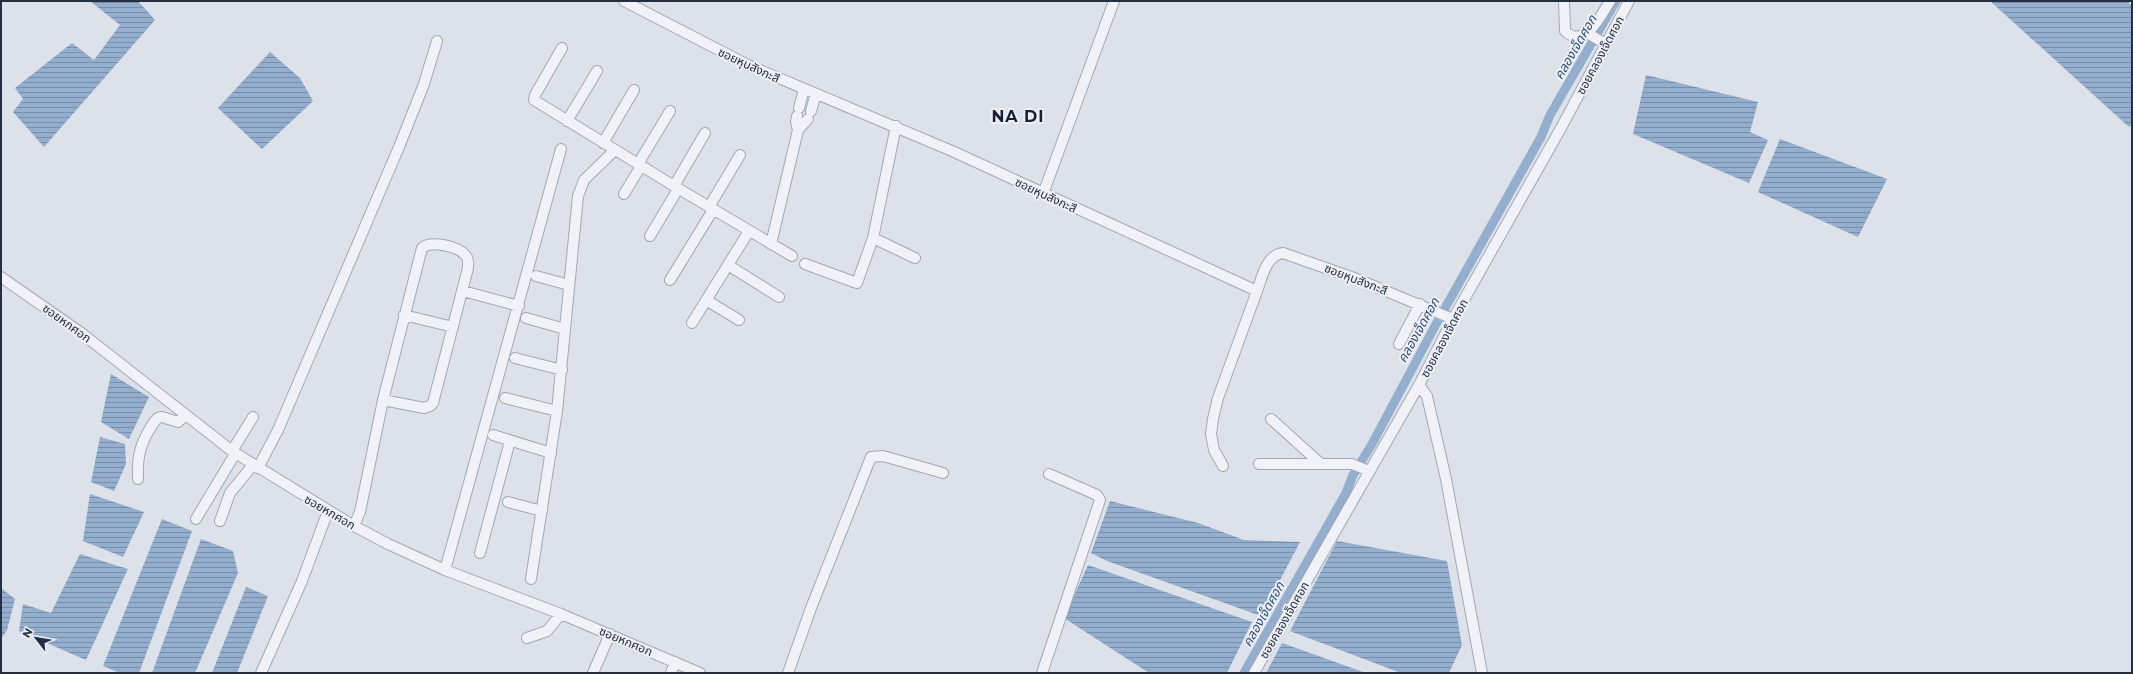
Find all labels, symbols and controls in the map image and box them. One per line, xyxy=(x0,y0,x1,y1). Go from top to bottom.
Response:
water label: คลองเจ็ดศอก xyxy=(1550,11,1600,82)
street label: ซอยคลองเจ็ดศอก xyxy=(1573,13,1627,97)
street label: ซอยหุบสังกะสี xyxy=(716,44,782,86)
district label: NA DI xyxy=(991,107,1045,126)
street label: ซอยหุบสังกะสี xyxy=(1013,174,1079,216)
street label: ซอยหุบสังกะสี xyxy=(1322,260,1390,298)
water label: คลองเจ็ดศอก xyxy=(1394,294,1443,365)
street label: ซอยคลองเจ็ดศอก xyxy=(1417,296,1471,380)
street label: ซอยหกศอก xyxy=(40,300,94,346)
street label: ซอยหกศอก xyxy=(302,491,358,533)
water label: คลองเจ็ดศอก xyxy=(1239,578,1288,649)
street label: ซอยคลองเจ็ดศอก xyxy=(1256,579,1312,661)
north arrow xyxy=(16,618,56,658)
street label: ซอยหกศอก xyxy=(597,623,655,659)
text: N xyxy=(19,625,36,640)

